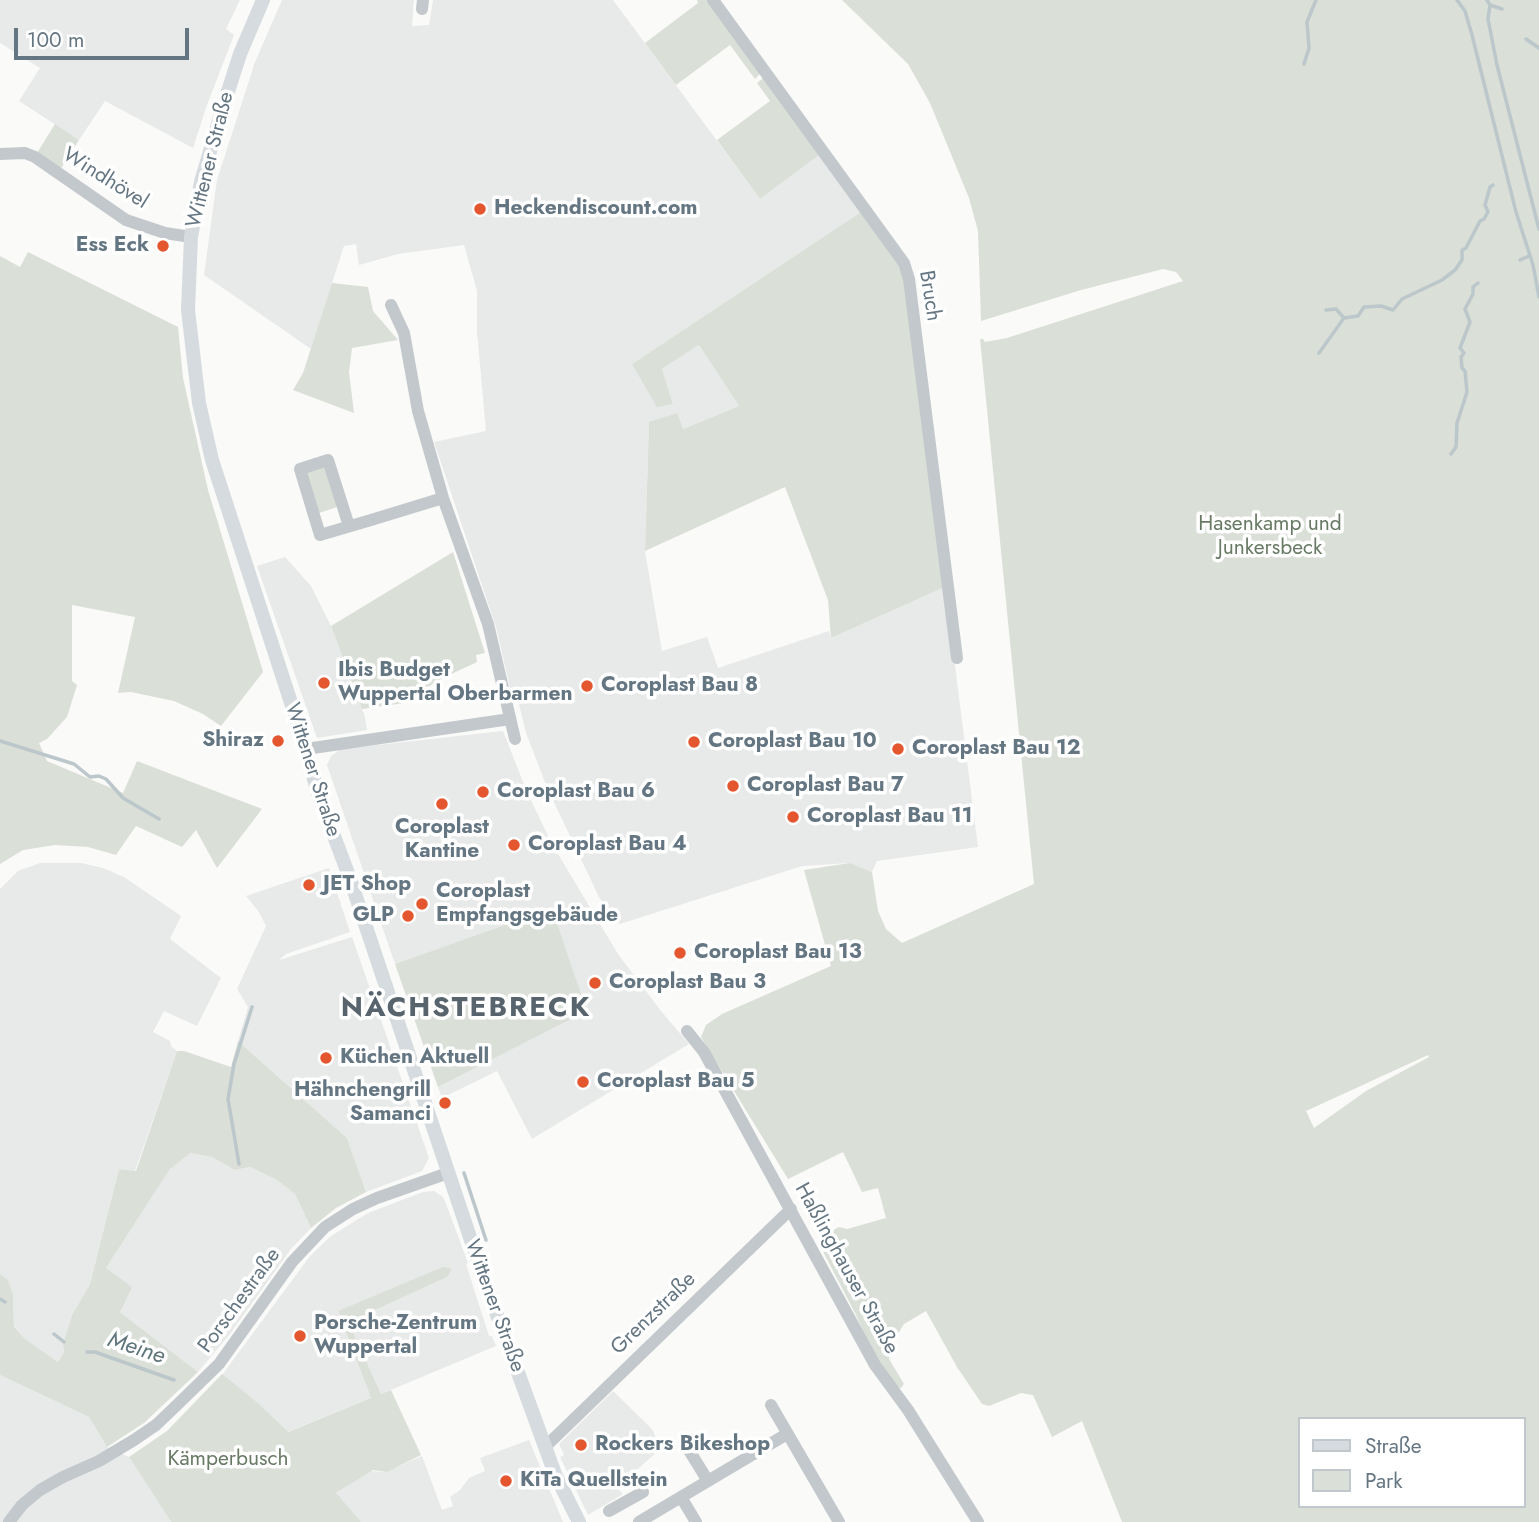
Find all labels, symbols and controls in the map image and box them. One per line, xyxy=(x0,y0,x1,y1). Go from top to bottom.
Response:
scale bar xyxy=(18,14,192,58)
text: 100 m xyxy=(27,25,84,55)
street label: Wittener Straße xyxy=(182,90,240,230)
street label: Windhövel xyxy=(58,143,152,215)
place label: Heckendiscount.com xyxy=(494,196,697,222)
marker: Heckendiscount.com xyxy=(472,201,488,217)
place label: Ess Eck xyxy=(76,233,149,259)
marker: Ess Eck xyxy=(155,238,171,254)
street label: Bruch xyxy=(913,269,945,323)
park label: Hasenkamp und Junkersbeck xyxy=(1198,512,1342,562)
place label: Ibis Budget Wuppertal Oberbarmen xyxy=(338,658,573,708)
place label: Coroplast Bau 8 xyxy=(601,673,758,699)
marker: Ibis Budget Wuppertal Oberbarmen xyxy=(316,675,332,691)
marker: Coroplast Bau 8 xyxy=(579,678,595,694)
street label: Wittener Straße xyxy=(279,700,345,840)
place label: Shiraz xyxy=(202,728,264,754)
place label: Coroplast Bau 10 xyxy=(708,729,877,755)
marker: Shiraz xyxy=(270,733,286,749)
marker: Coroplast Bau 10 xyxy=(686,734,702,750)
place label: Coroplast Bau 12 xyxy=(912,736,1080,762)
marker: Coroplast Bau 12 xyxy=(890,741,906,757)
place label: Coroplast Bau 7 xyxy=(747,773,904,799)
marker: Coroplast Bau 7 xyxy=(725,778,741,794)
place label: Coroplast Bau 6 xyxy=(497,779,655,805)
marker: Coroplast Bau 6 xyxy=(475,784,491,800)
marker: Coroplast Kantine xyxy=(434,796,450,812)
place label: Coroplast Bau 11 xyxy=(807,804,972,830)
marker: Coroplast Bau 11 xyxy=(785,809,801,825)
place label: Coroplast Kantine xyxy=(395,815,489,865)
place label: Coroplast Bau 4 xyxy=(528,832,687,858)
marker: Coroplast Bau 4 xyxy=(506,837,522,853)
place label: JET Shop xyxy=(323,872,411,898)
marker: JET Shop xyxy=(301,877,317,893)
place label: Coroplast Empfangsgebäude xyxy=(436,879,618,929)
marker: Coroplast Empfangsgebäude xyxy=(414,896,430,912)
place label: GLP xyxy=(353,903,394,929)
marker: GLP xyxy=(400,908,416,924)
place label: Coroplast Bau 13 xyxy=(694,940,862,966)
marker: Coroplast Bau 13 xyxy=(672,945,688,961)
place label: Coroplast Bau 3 xyxy=(609,970,766,996)
marker: Coroplast Bau 3 xyxy=(587,975,603,991)
district label: NÄCHSTEBRECK xyxy=(342,992,590,1026)
place label: Küchen Aktuell xyxy=(340,1045,489,1071)
marker: Küchen Aktuell xyxy=(318,1050,334,1066)
place label: Coroplast Bau 5 xyxy=(597,1069,754,1095)
marker: Coroplast Bau 5 xyxy=(575,1074,591,1090)
place label: Hähnchengrill Samanci xyxy=(294,1078,431,1128)
marker: Hähnchengrill Samanci xyxy=(437,1095,453,1111)
street label: Haßlinghauser Straße xyxy=(789,1179,903,1359)
street label: Wittener Straße xyxy=(458,1236,530,1376)
street label: Porschestraße xyxy=(194,1244,286,1358)
street label: Grenzstraße xyxy=(606,1267,702,1361)
place label: Porsche-Zentrum Wuppertal xyxy=(314,1311,477,1361)
water label: Meine xyxy=(104,1327,168,1371)
marker: Porsche-Zentrum Wuppertal xyxy=(292,1328,308,1344)
legend xyxy=(1298,1417,1525,1508)
text: Straße xyxy=(1365,1431,1422,1461)
place label: Rockers Bikeshop xyxy=(595,1432,770,1458)
marker: Rockers Bikeshop xyxy=(573,1437,589,1453)
park label: Kämperbusch xyxy=(168,1447,288,1473)
text: Park xyxy=(1365,1466,1402,1496)
place label: KiTa Quellstein xyxy=(520,1468,668,1494)
marker: KiTa Quellstein xyxy=(498,1473,514,1489)

